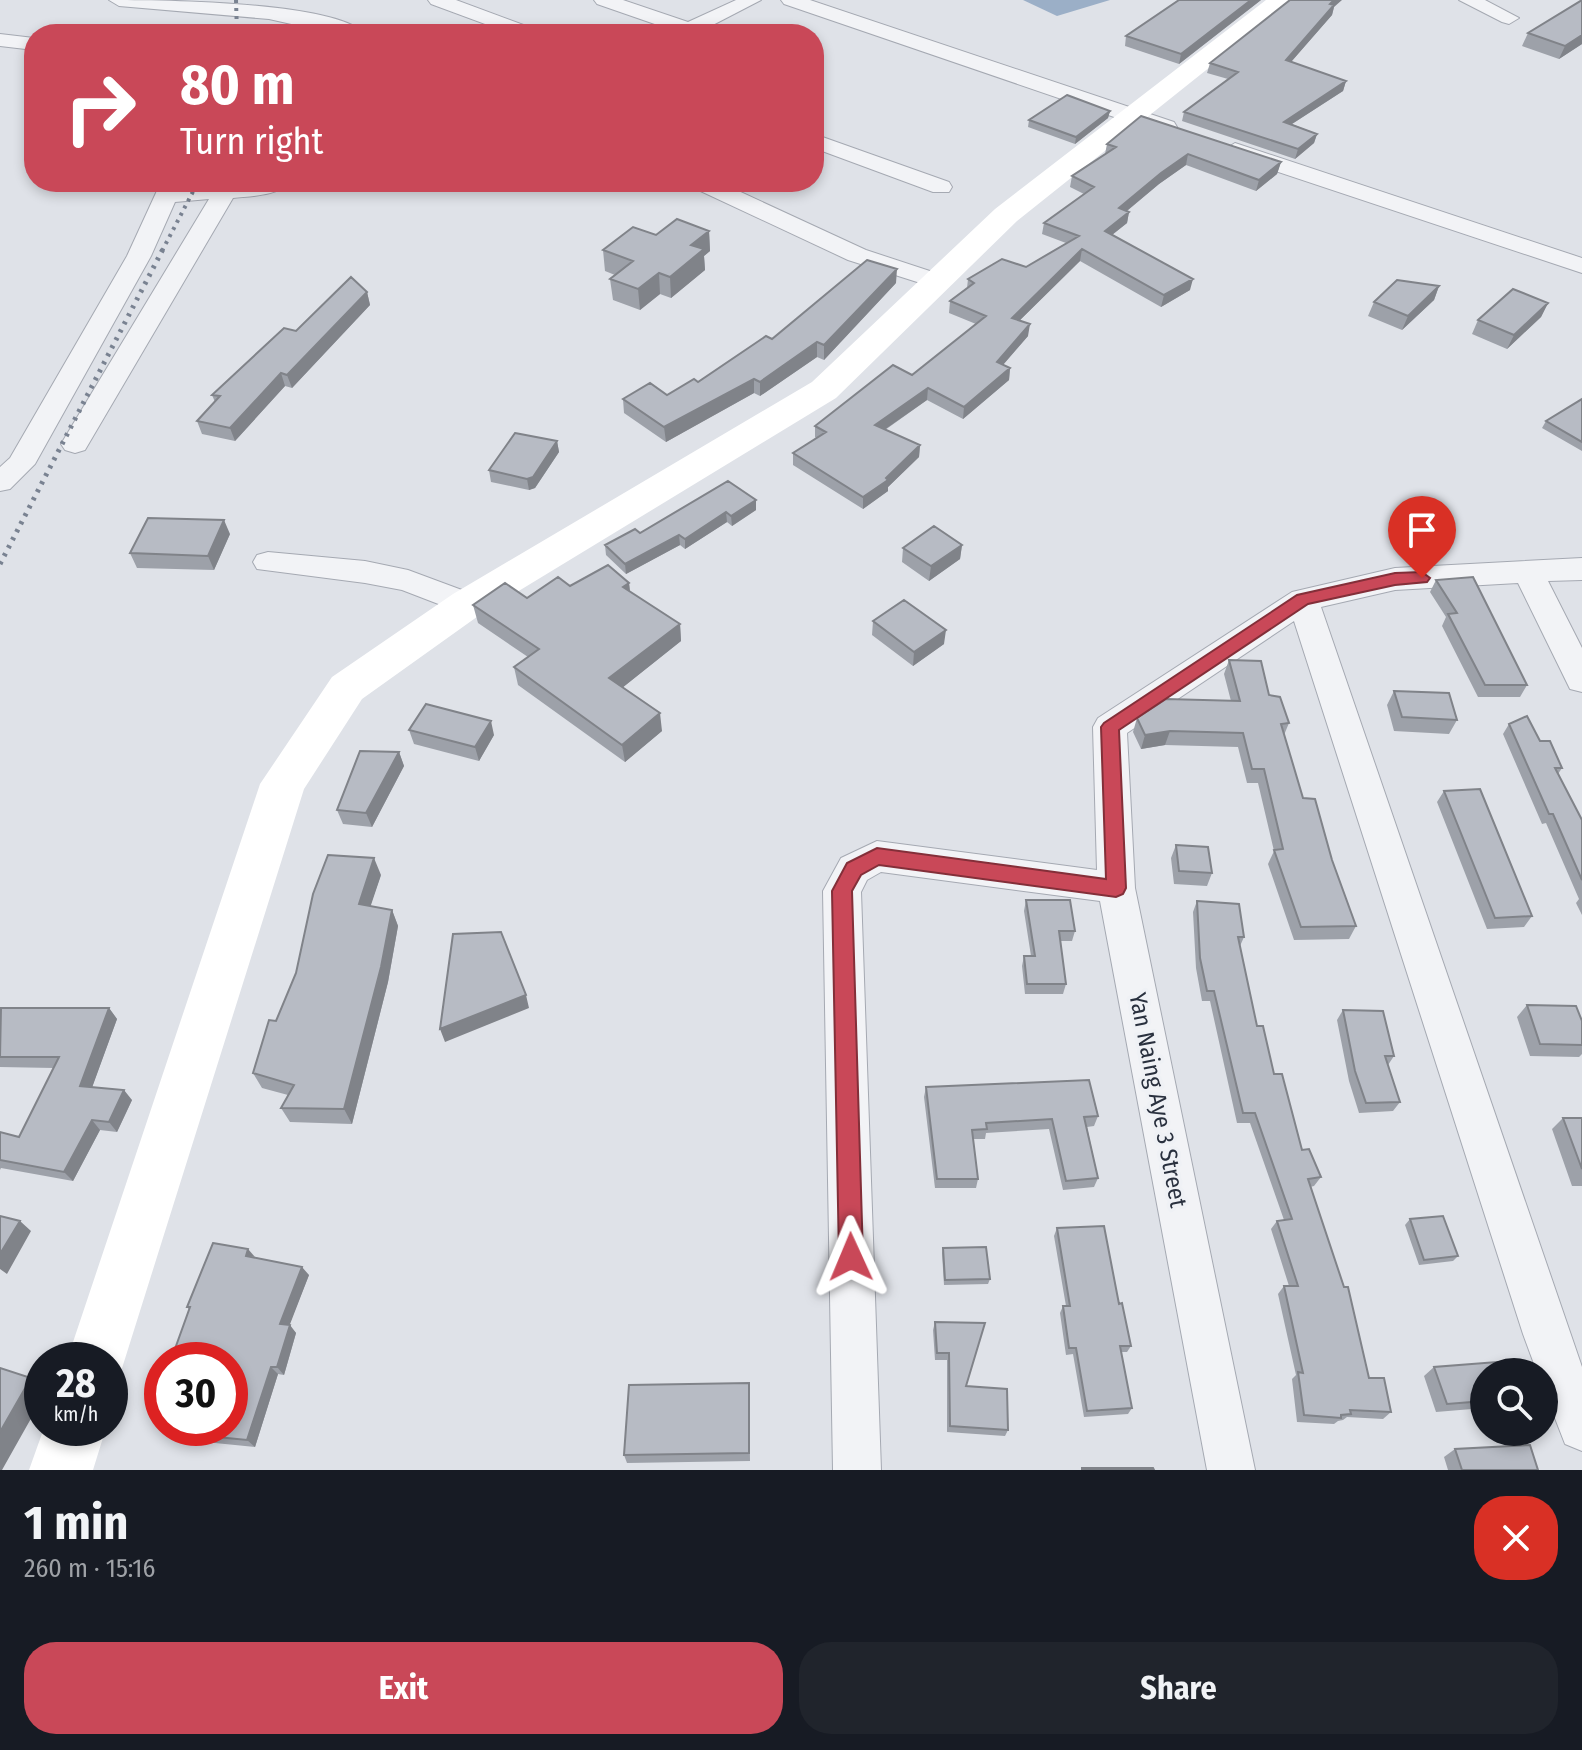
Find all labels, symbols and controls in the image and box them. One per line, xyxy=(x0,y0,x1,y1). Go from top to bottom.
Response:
text: 80 m xyxy=(180,52,295,119)
icon: right xyxy=(48,56,152,160)
text: Turn right xyxy=(180,120,323,164)
pin xyxy=(1388,496,1456,578)
icon: arrive xyxy=(1400,508,1444,552)
street label: Yan Naing Aye 3 Street xyxy=(1123,990,1193,1210)
position arrow xyxy=(809,1215,893,1299)
speed limit sign: 30 xyxy=(144,1342,248,1446)
map controls xyxy=(1470,1358,1558,1446)
button: search xyxy=(1470,1358,1558,1446)
text: 28 xyxy=(56,1360,96,1408)
text: km/h xyxy=(54,1402,98,1426)
text: 1 min xyxy=(24,1494,129,1552)
button: close xyxy=(1474,1496,1558,1580)
text: 260 m · 15:16 xyxy=(24,1553,155,1584)
button: Exit xyxy=(24,1642,783,1734)
button: Share xyxy=(799,1642,1558,1734)

